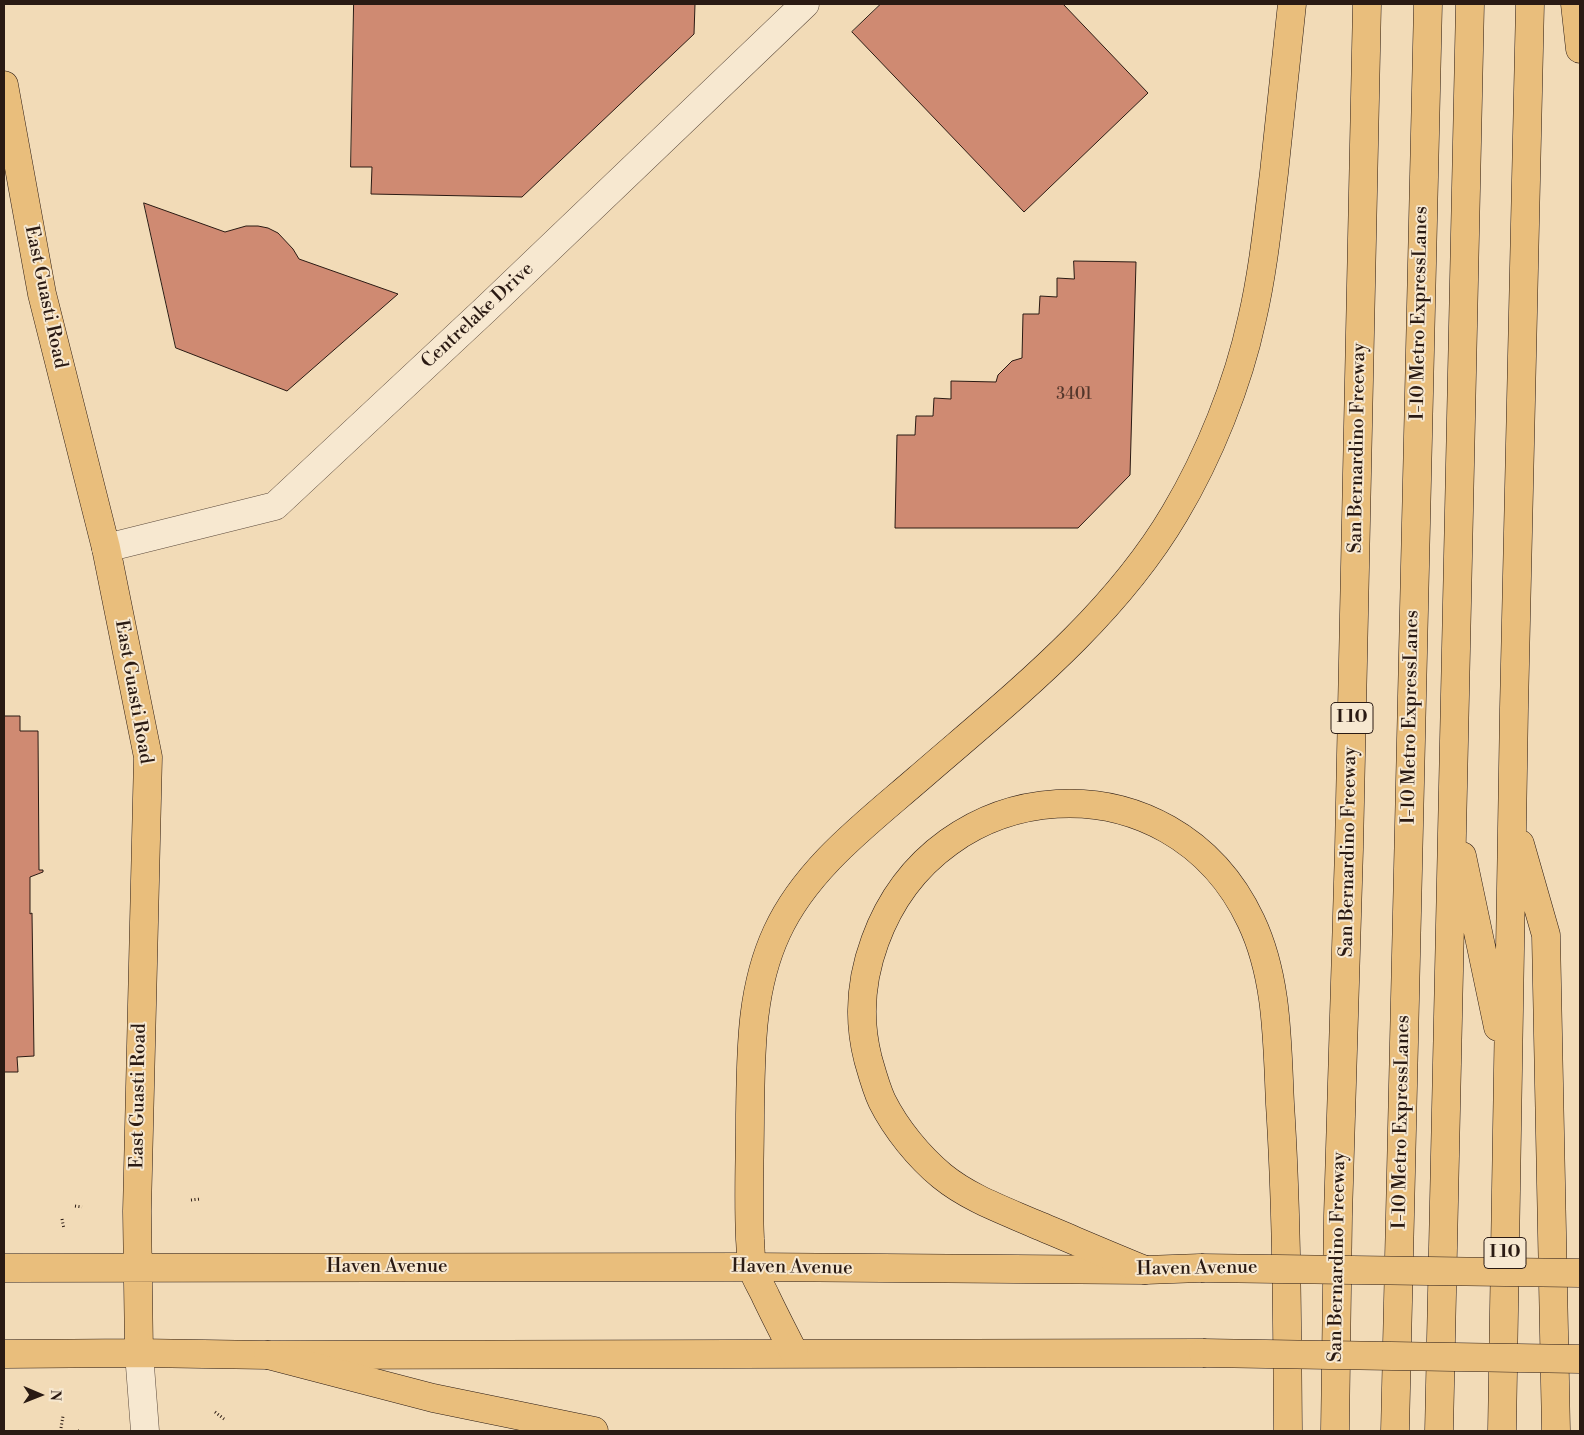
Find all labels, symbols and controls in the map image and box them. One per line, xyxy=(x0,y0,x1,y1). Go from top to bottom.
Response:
street label: I-10 Metro ExpressLanes xyxy=(1407,206,1433,420)
street label: East Guasti Road xyxy=(19,223,71,371)
street label: Centrelake Drive xyxy=(417,258,539,374)
street label: San Bernardino Freeway xyxy=(1345,343,1371,553)
house number: 3401 xyxy=(1056,385,1092,405)
street label: I-10 Metro ExpressLanes xyxy=(1398,610,1424,824)
street label: East Guasti Road xyxy=(109,618,157,766)
road number: I 10 xyxy=(1331,702,1373,734)
street label: San Bernardino Freeway xyxy=(1336,747,1362,957)
street label: I-10 Metro ExpressLanes xyxy=(1389,1015,1415,1229)
street label: East Guasti Road xyxy=(126,1023,152,1169)
street label: San Bernardino Freeway xyxy=(1325,1152,1351,1362)
road number: I 10 xyxy=(1484,1238,1526,1268)
street label: Haven Avenue xyxy=(326,1256,448,1278)
street label: Haven Avenue xyxy=(731,1256,853,1280)
street label: Haven Avenue xyxy=(1136,1257,1258,1281)
north arrow xyxy=(15,1370,65,1420)
text: N xyxy=(46,1390,64,1401)

